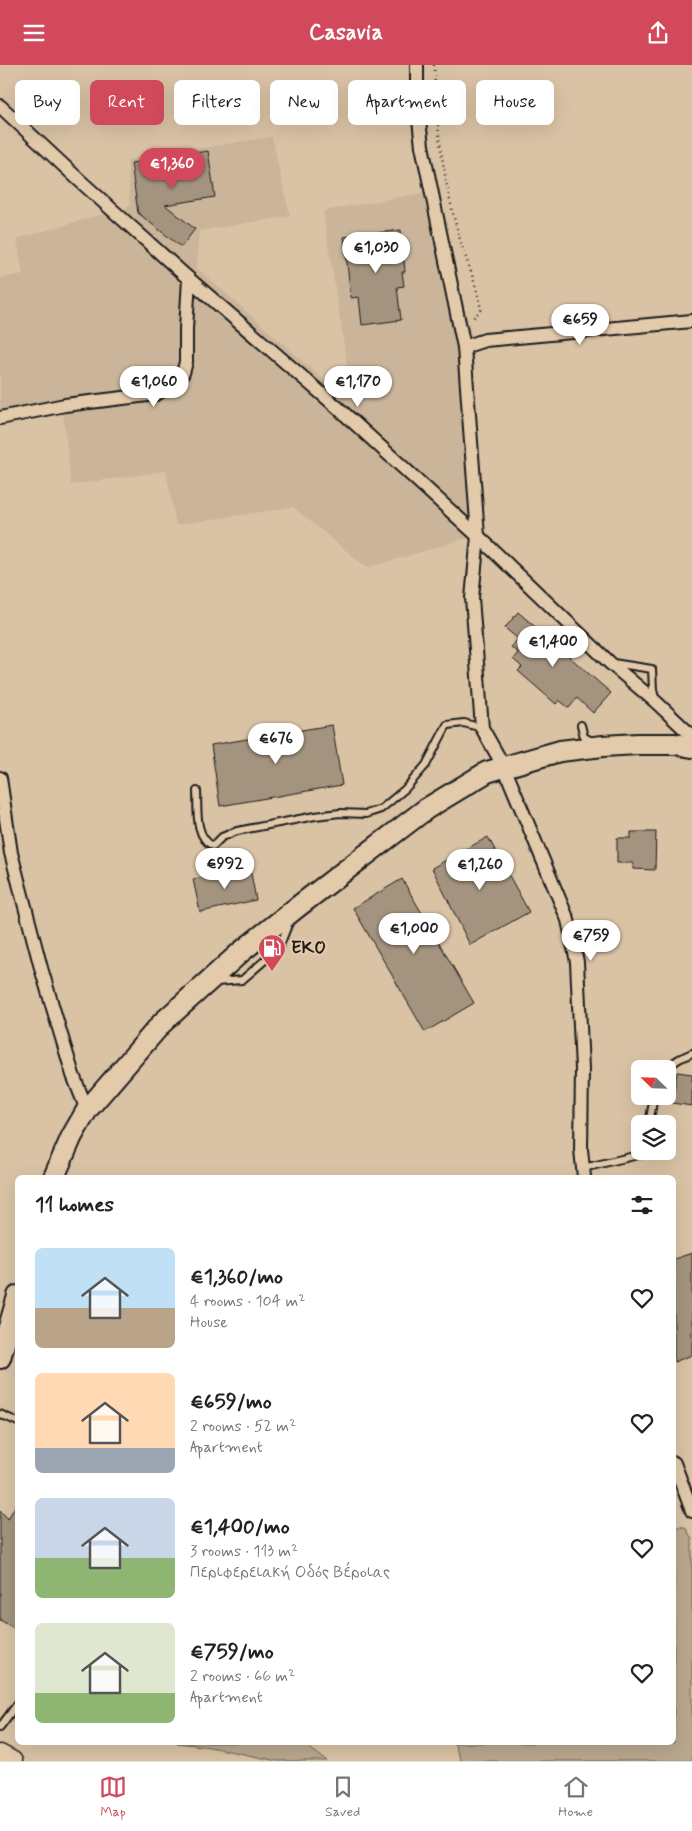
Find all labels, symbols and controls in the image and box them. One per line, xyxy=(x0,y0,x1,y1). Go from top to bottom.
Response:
icon: menu xyxy=(20,19,48,47)
text: Casavia xyxy=(309,19,383,47)
icon: share xyxy=(644,19,672,47)
chip: Buy xyxy=(15,80,80,125)
chip: Rent xyxy=(90,80,164,125)
chip: Filters xyxy=(174,80,260,125)
chip: New xyxy=(270,80,338,125)
chip: Apartment xyxy=(348,80,466,125)
chip: House xyxy=(476,80,554,125)
pin: €1,360 xyxy=(131,147,213,190)
text: €1,360 xyxy=(150,153,194,174)
pin: €1,030 xyxy=(335,231,417,274)
text: €1,030 xyxy=(353,237,399,258)
pin: €659 xyxy=(550,303,610,346)
text: €659 xyxy=(562,309,598,330)
pin: €1,060 xyxy=(113,365,195,408)
pin: €1,170 xyxy=(317,365,399,408)
text: €1,060 xyxy=(131,371,177,392)
text: €1,170 xyxy=(335,371,381,392)
pin: €1,400 xyxy=(512,625,594,668)
text: €1,400 xyxy=(528,631,578,652)
pin: €676 xyxy=(246,723,306,765)
text: €676 xyxy=(259,728,293,749)
pin: €992 xyxy=(195,847,255,890)
pin: €1,260 xyxy=(439,849,521,891)
text: €992 xyxy=(206,853,244,874)
text: €1,260 xyxy=(457,854,503,875)
pin: €1,000 xyxy=(373,913,455,955)
text: €1,000 xyxy=(390,918,438,939)
pin: €759 xyxy=(561,919,621,962)
text: €759 xyxy=(572,925,610,946)
fuel station icon: EKO xyxy=(257,933,287,972)
place label: EKO xyxy=(291,936,326,960)
north arrow xyxy=(631,1060,676,1105)
map controls xyxy=(631,1060,676,1160)
button: layers xyxy=(631,1115,676,1160)
text: 11 homes xyxy=(35,1191,114,1219)
icon: filters xyxy=(628,1191,656,1219)
text: €1,360/mo xyxy=(190,1263,283,1291)
icon: home xyxy=(75,1268,135,1328)
icon: heart xyxy=(628,1284,656,1312)
text: 4 rooms · 104 m² xyxy=(190,1291,305,1312)
text: House xyxy=(190,1312,228,1333)
text: €659/mo xyxy=(190,1388,272,1416)
icon: home xyxy=(75,1393,135,1453)
icon: heart xyxy=(628,1409,656,1437)
text: 2 rooms · 52 m² xyxy=(190,1416,296,1437)
text: Apartment xyxy=(190,1437,263,1458)
text: €1,400/mo xyxy=(190,1513,290,1541)
icon: home xyxy=(75,1518,135,1578)
icon: heart xyxy=(628,1534,656,1562)
text: 3 rooms · 113 m² xyxy=(190,1541,298,1562)
text: Περιφερειακή Οδός Βέροιας xyxy=(190,1562,390,1583)
text: €759/mo xyxy=(190,1638,274,1666)
icon: home xyxy=(75,1643,135,1703)
icon: heart xyxy=(628,1659,656,1687)
text: 2 rooms · 66 m² xyxy=(190,1666,295,1687)
text: Apartment xyxy=(190,1687,263,1708)
tab: Map xyxy=(99,1773,127,1821)
tab: Saved xyxy=(325,1773,360,1821)
tab: Home xyxy=(558,1773,593,1821)

